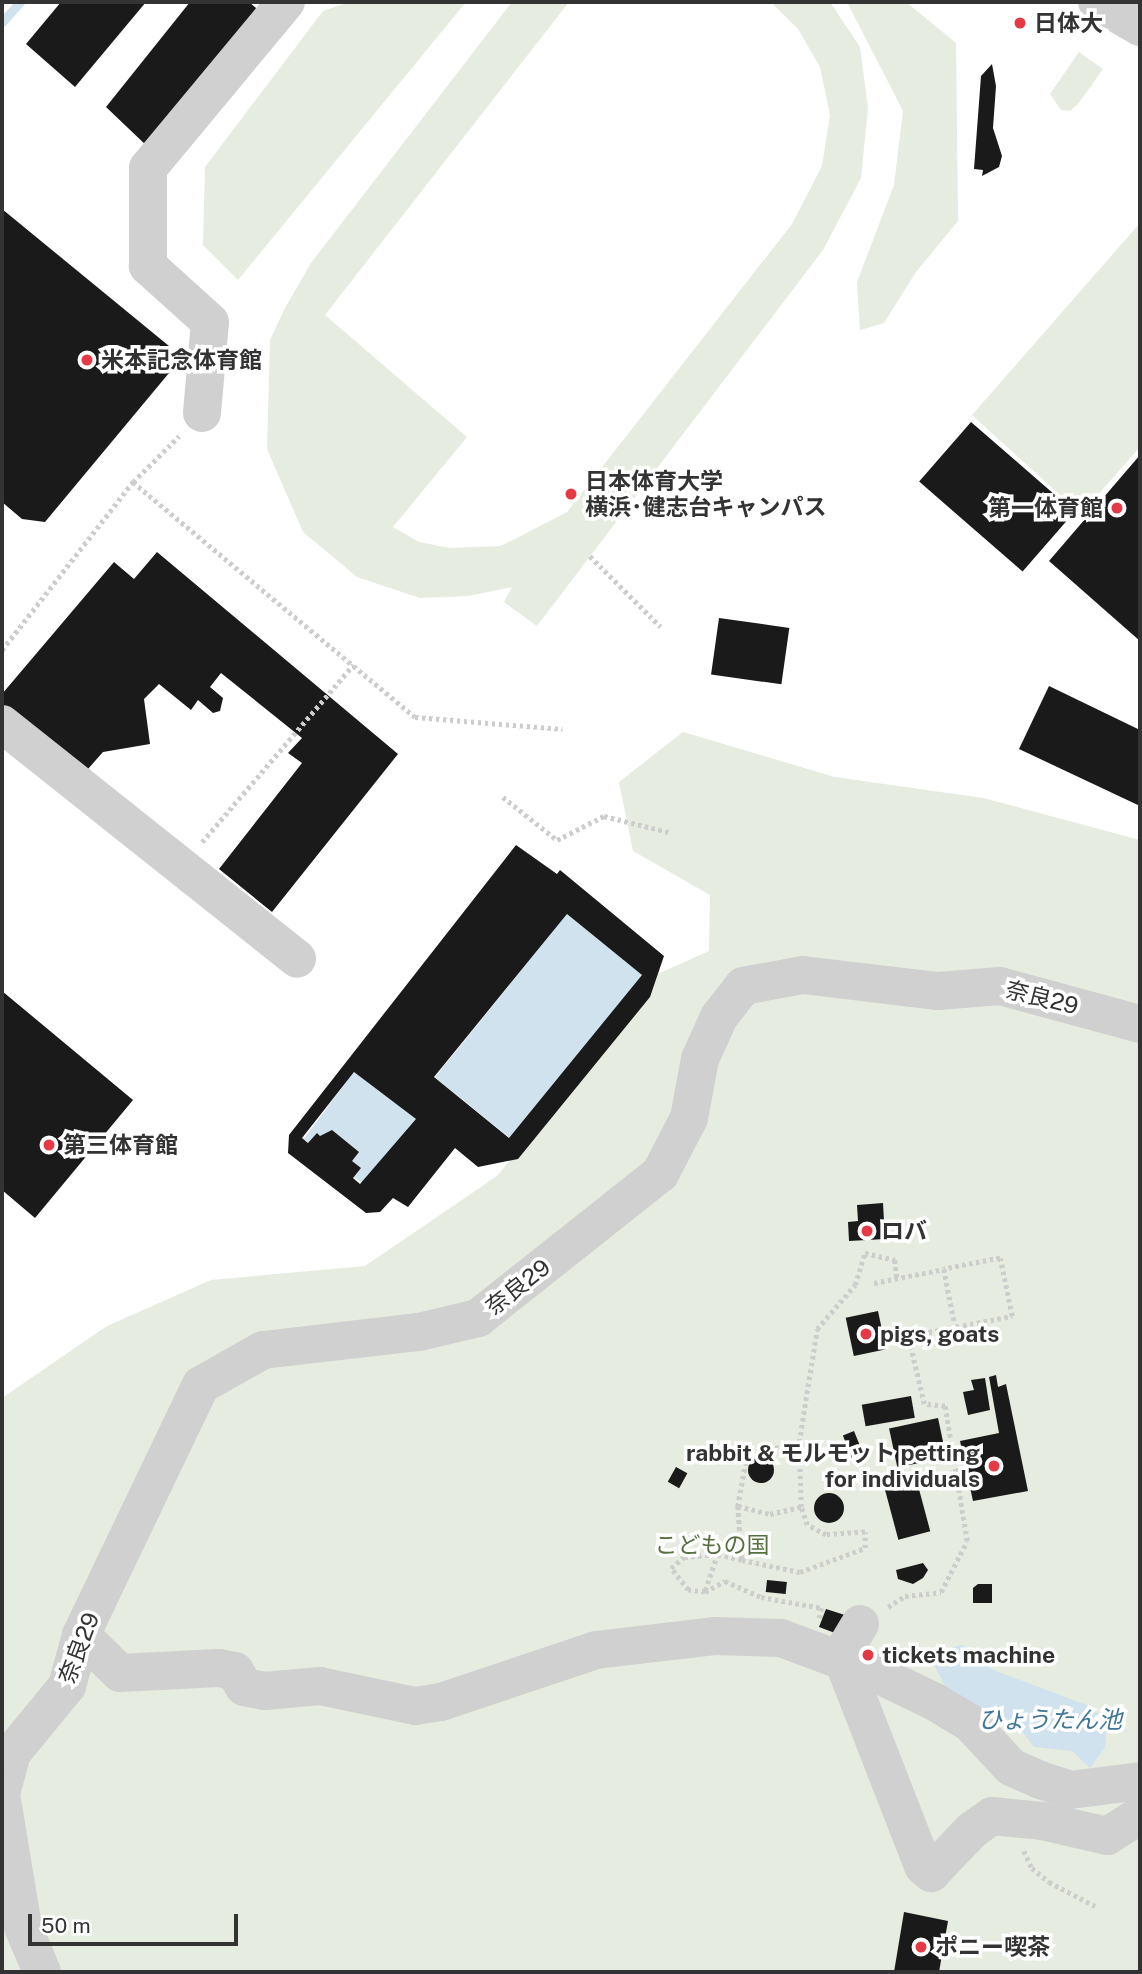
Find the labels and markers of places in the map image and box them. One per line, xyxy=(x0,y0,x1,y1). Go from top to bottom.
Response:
place label: 日体大 xyxy=(1034,9,1103,37)
marker: 日体大 xyxy=(1012,15,1028,31)
place label: 米本記念体育館 xyxy=(101,346,262,374)
marker: 米本記念体育館 xyxy=(79,352,95,368)
place label: 日本体育大学 横浜･健志台キャンパス xyxy=(585,467,826,521)
marker: 日本体育大学 横浜･健志台キャンパス xyxy=(563,486,579,502)
place label: 第一体育館 xyxy=(988,494,1103,522)
marker: 第一体育館 xyxy=(1109,500,1125,516)
place label: 第三体育館 xyxy=(63,1131,178,1159)
marker: 第三体育館 xyxy=(41,1137,57,1153)
place label: ロバ xyxy=(881,1217,927,1245)
marker: ロバ xyxy=(859,1223,875,1239)
place label: pigs, goats xyxy=(880,1320,999,1348)
marker: pigs, goats xyxy=(858,1326,874,1342)
place label: rabbit & モルモット petting for individuals xyxy=(686,1439,980,1493)
marker: rabbit & モルモット petting for individuals xyxy=(986,1458,1002,1474)
place label: tickets machine xyxy=(882,1641,1055,1669)
marker: tickets machine xyxy=(860,1647,876,1663)
place label: ポニー喫茶 xyxy=(935,1933,1050,1961)
marker: ポニー喫茶 xyxy=(913,1939,929,1955)

